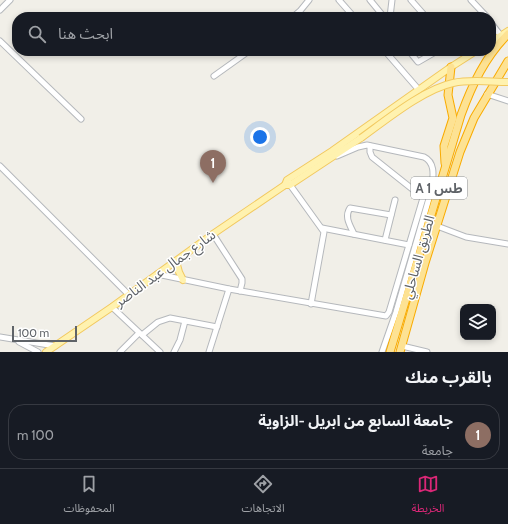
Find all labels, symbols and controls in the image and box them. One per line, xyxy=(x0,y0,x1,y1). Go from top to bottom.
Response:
search box xyxy=(12,12,496,56)
icon: search xyxy=(26,23,48,45)
text: ابحث هنا xyxy=(58,25,113,43)
your location xyxy=(250,127,270,147)
pin: 1 xyxy=(200,150,226,183)
road number: A 1 طس xyxy=(411,177,467,199)
street label: الطريق الساحلي xyxy=(397,213,441,302)
street label: شارع جمال عبد الناصر xyxy=(110,225,220,313)
map controls xyxy=(460,304,496,340)
button: layers xyxy=(460,304,496,340)
scale bar xyxy=(12,324,77,343)
text: 100 m xyxy=(18,326,49,340)
text: بالقرب منك xyxy=(405,367,492,387)
text: جامعة السابع من ابريل -الزاوية xyxy=(258,412,453,430)
text: 100 m xyxy=(17,427,54,443)
text: 1 xyxy=(476,427,480,443)
text: جامعة xyxy=(422,442,453,458)
tab: المحفوظات xyxy=(64,473,115,520)
tab: الاتجاهات xyxy=(242,473,285,520)
tab: الخريطة xyxy=(412,473,445,520)

